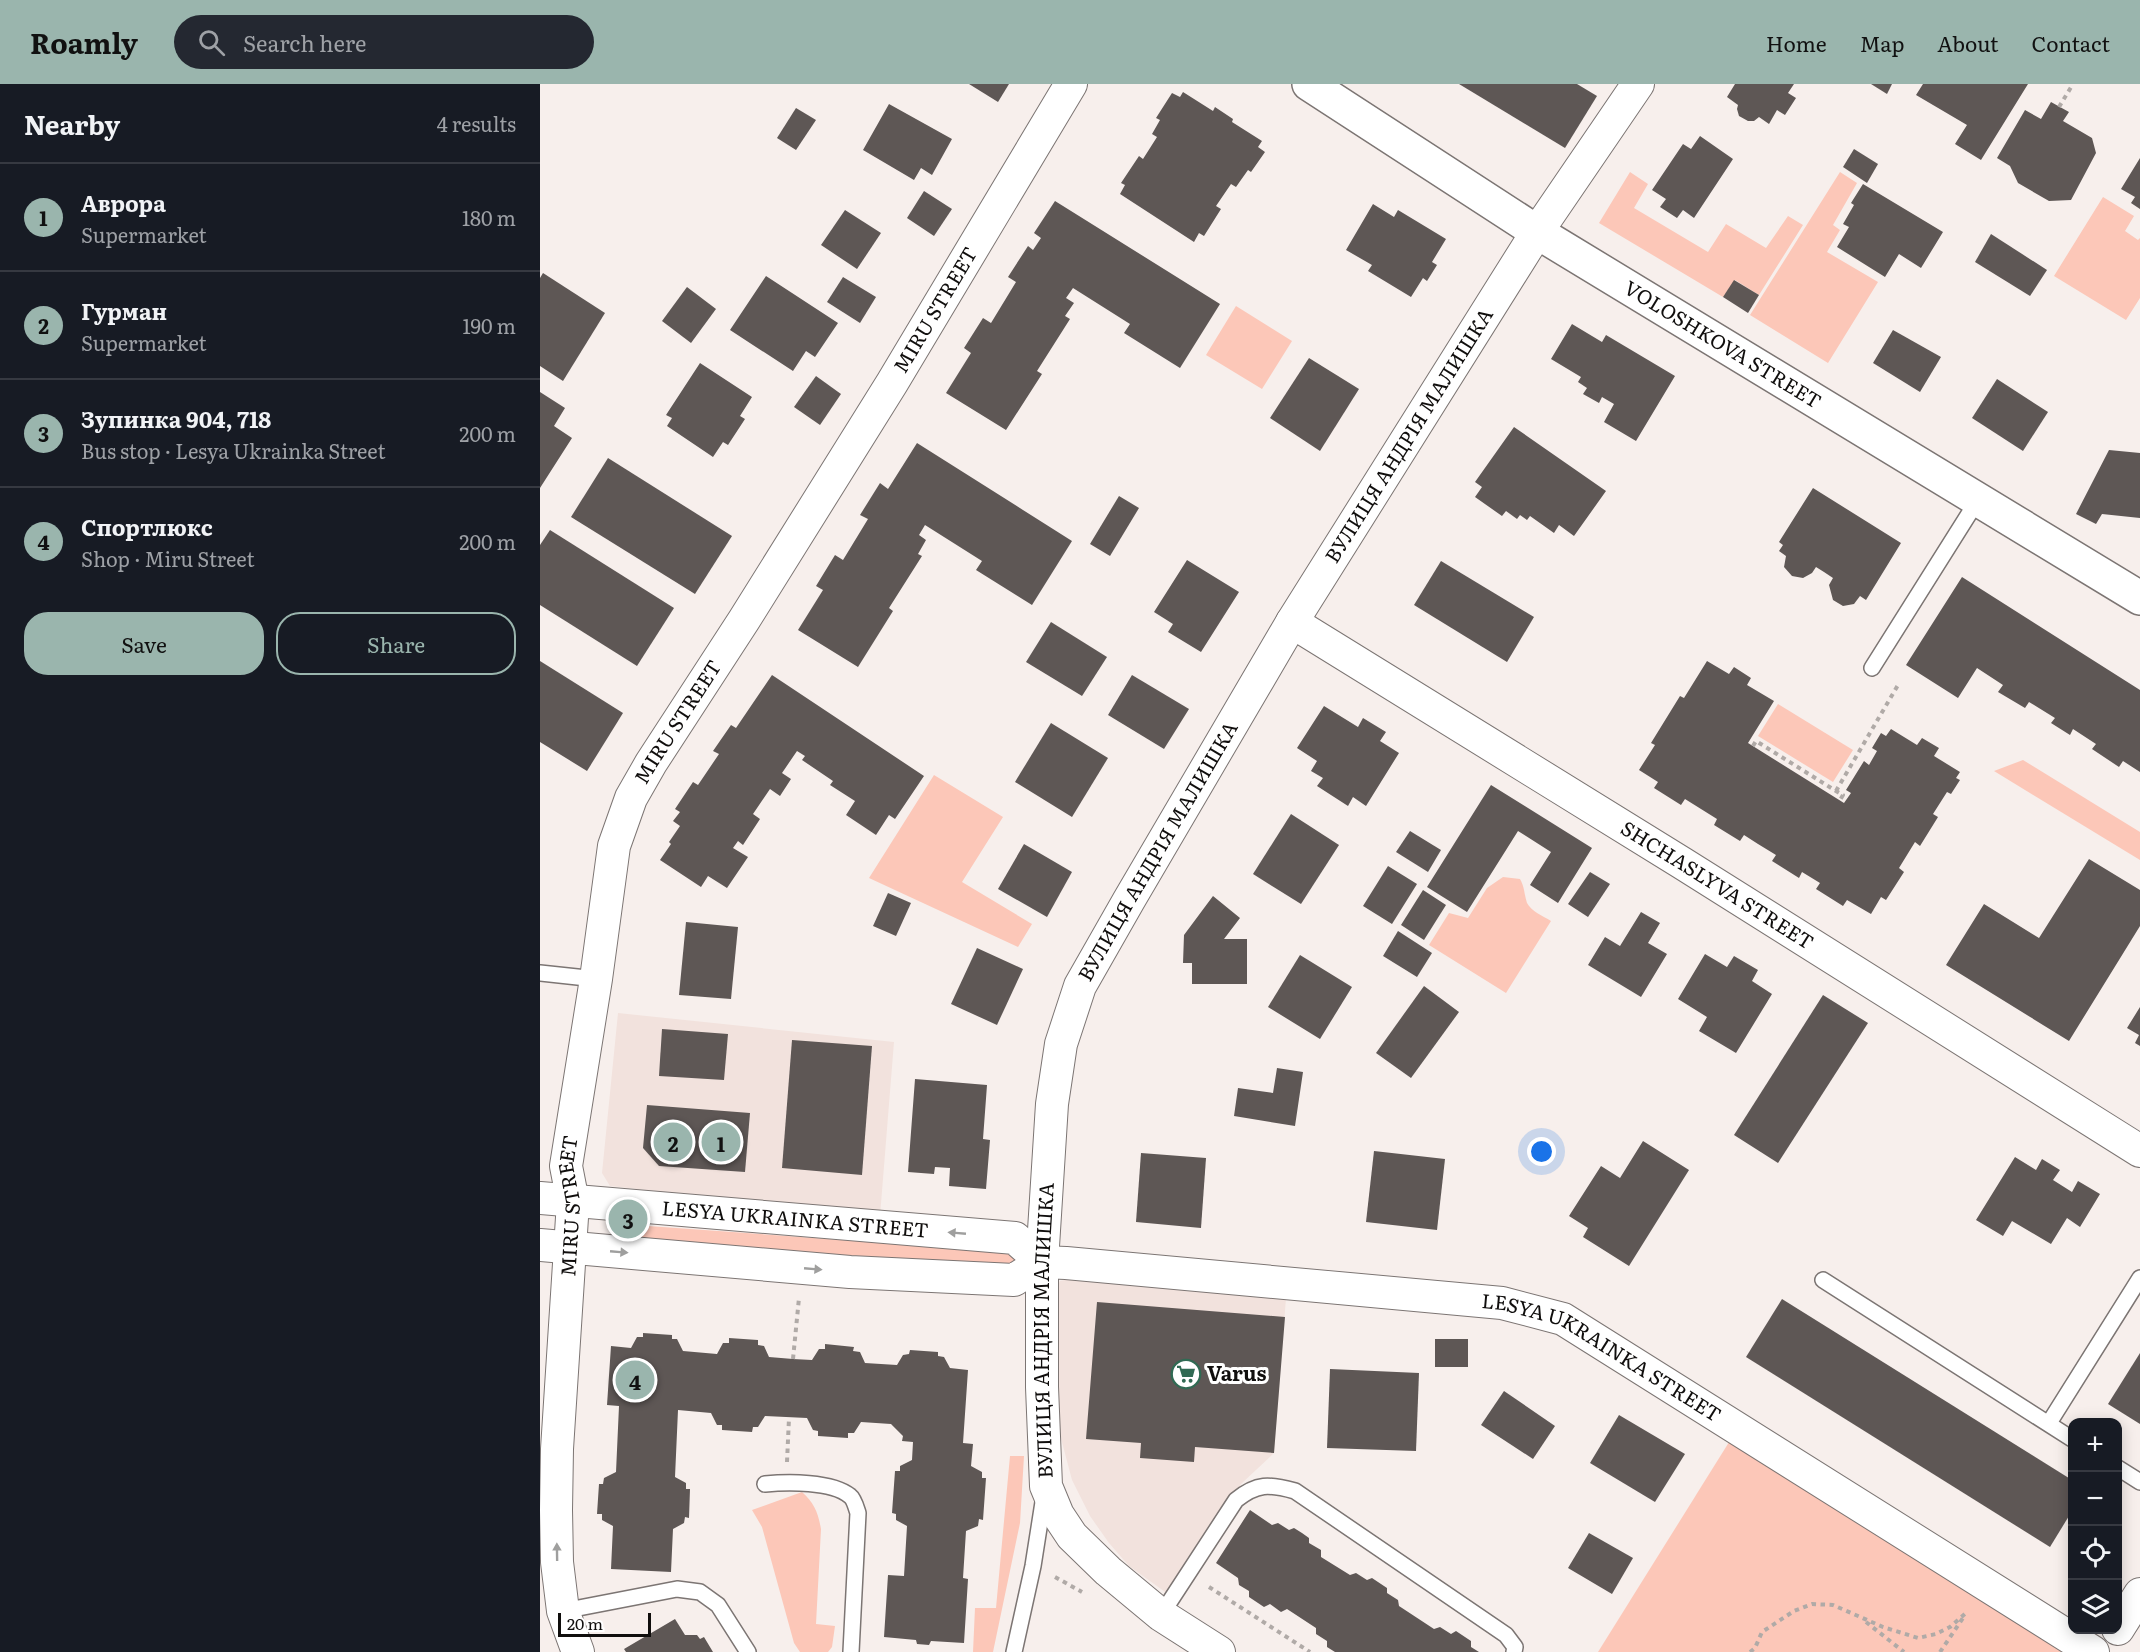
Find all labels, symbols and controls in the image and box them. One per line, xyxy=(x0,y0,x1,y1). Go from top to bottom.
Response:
search box xyxy=(174,15,594,69)
text: Roamly xyxy=(30,21,138,63)
icon: search xyxy=(195,26,228,59)
text: Search here xyxy=(243,26,366,59)
text: Home xyxy=(1766,27,1827,58)
text: Map xyxy=(1860,27,1904,58)
text: About xyxy=(1937,27,1999,58)
text: Contact xyxy=(2032,27,2110,58)
text: Nearby xyxy=(24,104,120,143)
text: 4 results xyxy=(437,108,516,138)
text: Аврора xyxy=(81,186,166,219)
text: 1 xyxy=(39,202,48,232)
text: 180 m xyxy=(462,202,516,232)
text: Supermarket xyxy=(81,219,207,249)
street label: MIRU STREET xyxy=(885,240,983,378)
street label: VOLOSHKOVA STREET xyxy=(1619,271,1828,414)
text: Гурман xyxy=(81,294,167,327)
street label: ВУЛИЦЯ АНДРІЯ МАЛИШКА xyxy=(1316,301,1499,568)
text: 2 xyxy=(38,310,49,340)
text: 190 m xyxy=(462,310,516,340)
text: Supermarket xyxy=(81,327,207,357)
text: Зупинка 904, 718 xyxy=(81,402,271,435)
text: 3 xyxy=(38,418,49,448)
text: 200 m xyxy=(459,418,516,448)
text: Bus stop · Lesya Ukrainka Street xyxy=(81,435,386,465)
text: Спортлюкс xyxy=(81,510,213,543)
text: 4 xyxy=(37,526,50,556)
text: 200 m xyxy=(459,526,516,556)
text: Shop · Miru Street xyxy=(81,543,254,573)
button: Save xyxy=(24,612,264,675)
button: Share xyxy=(276,612,516,675)
street label: MIRU STREET xyxy=(625,653,727,789)
street label: ВУЛИЦЯ АНДРІЯ МАЛИШКА xyxy=(1069,715,1244,986)
street label: SHCHASLYVA STREET xyxy=(1616,812,1820,955)
pin: 2 xyxy=(654,1120,692,1164)
pin: 1 xyxy=(702,1120,741,1164)
street label: MIRU STREET xyxy=(549,1133,586,1277)
your location xyxy=(1527,1137,1556,1166)
street label: ВУЛИЦЯ АНДРІЯ МАЛИШКА xyxy=(1025,1181,1060,1479)
street label: LESYA UKRAINKA STREET xyxy=(661,1191,930,1244)
pin: 3 xyxy=(608,1196,647,1242)
one-way arrow xyxy=(947,1228,966,1238)
one-way arrow xyxy=(610,1247,629,1257)
one-way arrow xyxy=(804,1264,823,1274)
street label: LESYA UKRAINKA STREET xyxy=(1481,1284,1728,1428)
place label: Varus xyxy=(1207,1357,1266,1387)
pin: 4 xyxy=(616,1358,655,1402)
supermarket icon: Varus xyxy=(1170,1358,1202,1390)
map controls xyxy=(2068,1418,2122,1634)
button: + xyxy=(2068,1418,2122,1472)
button: − xyxy=(2068,1472,2122,1526)
button: locate xyxy=(2068,1526,2122,1580)
one-way arrow xyxy=(552,1543,562,1562)
button: layers xyxy=(2068,1580,2122,1634)
scale bar xyxy=(558,1610,651,1638)
text: 20 m xyxy=(567,1611,603,1635)

